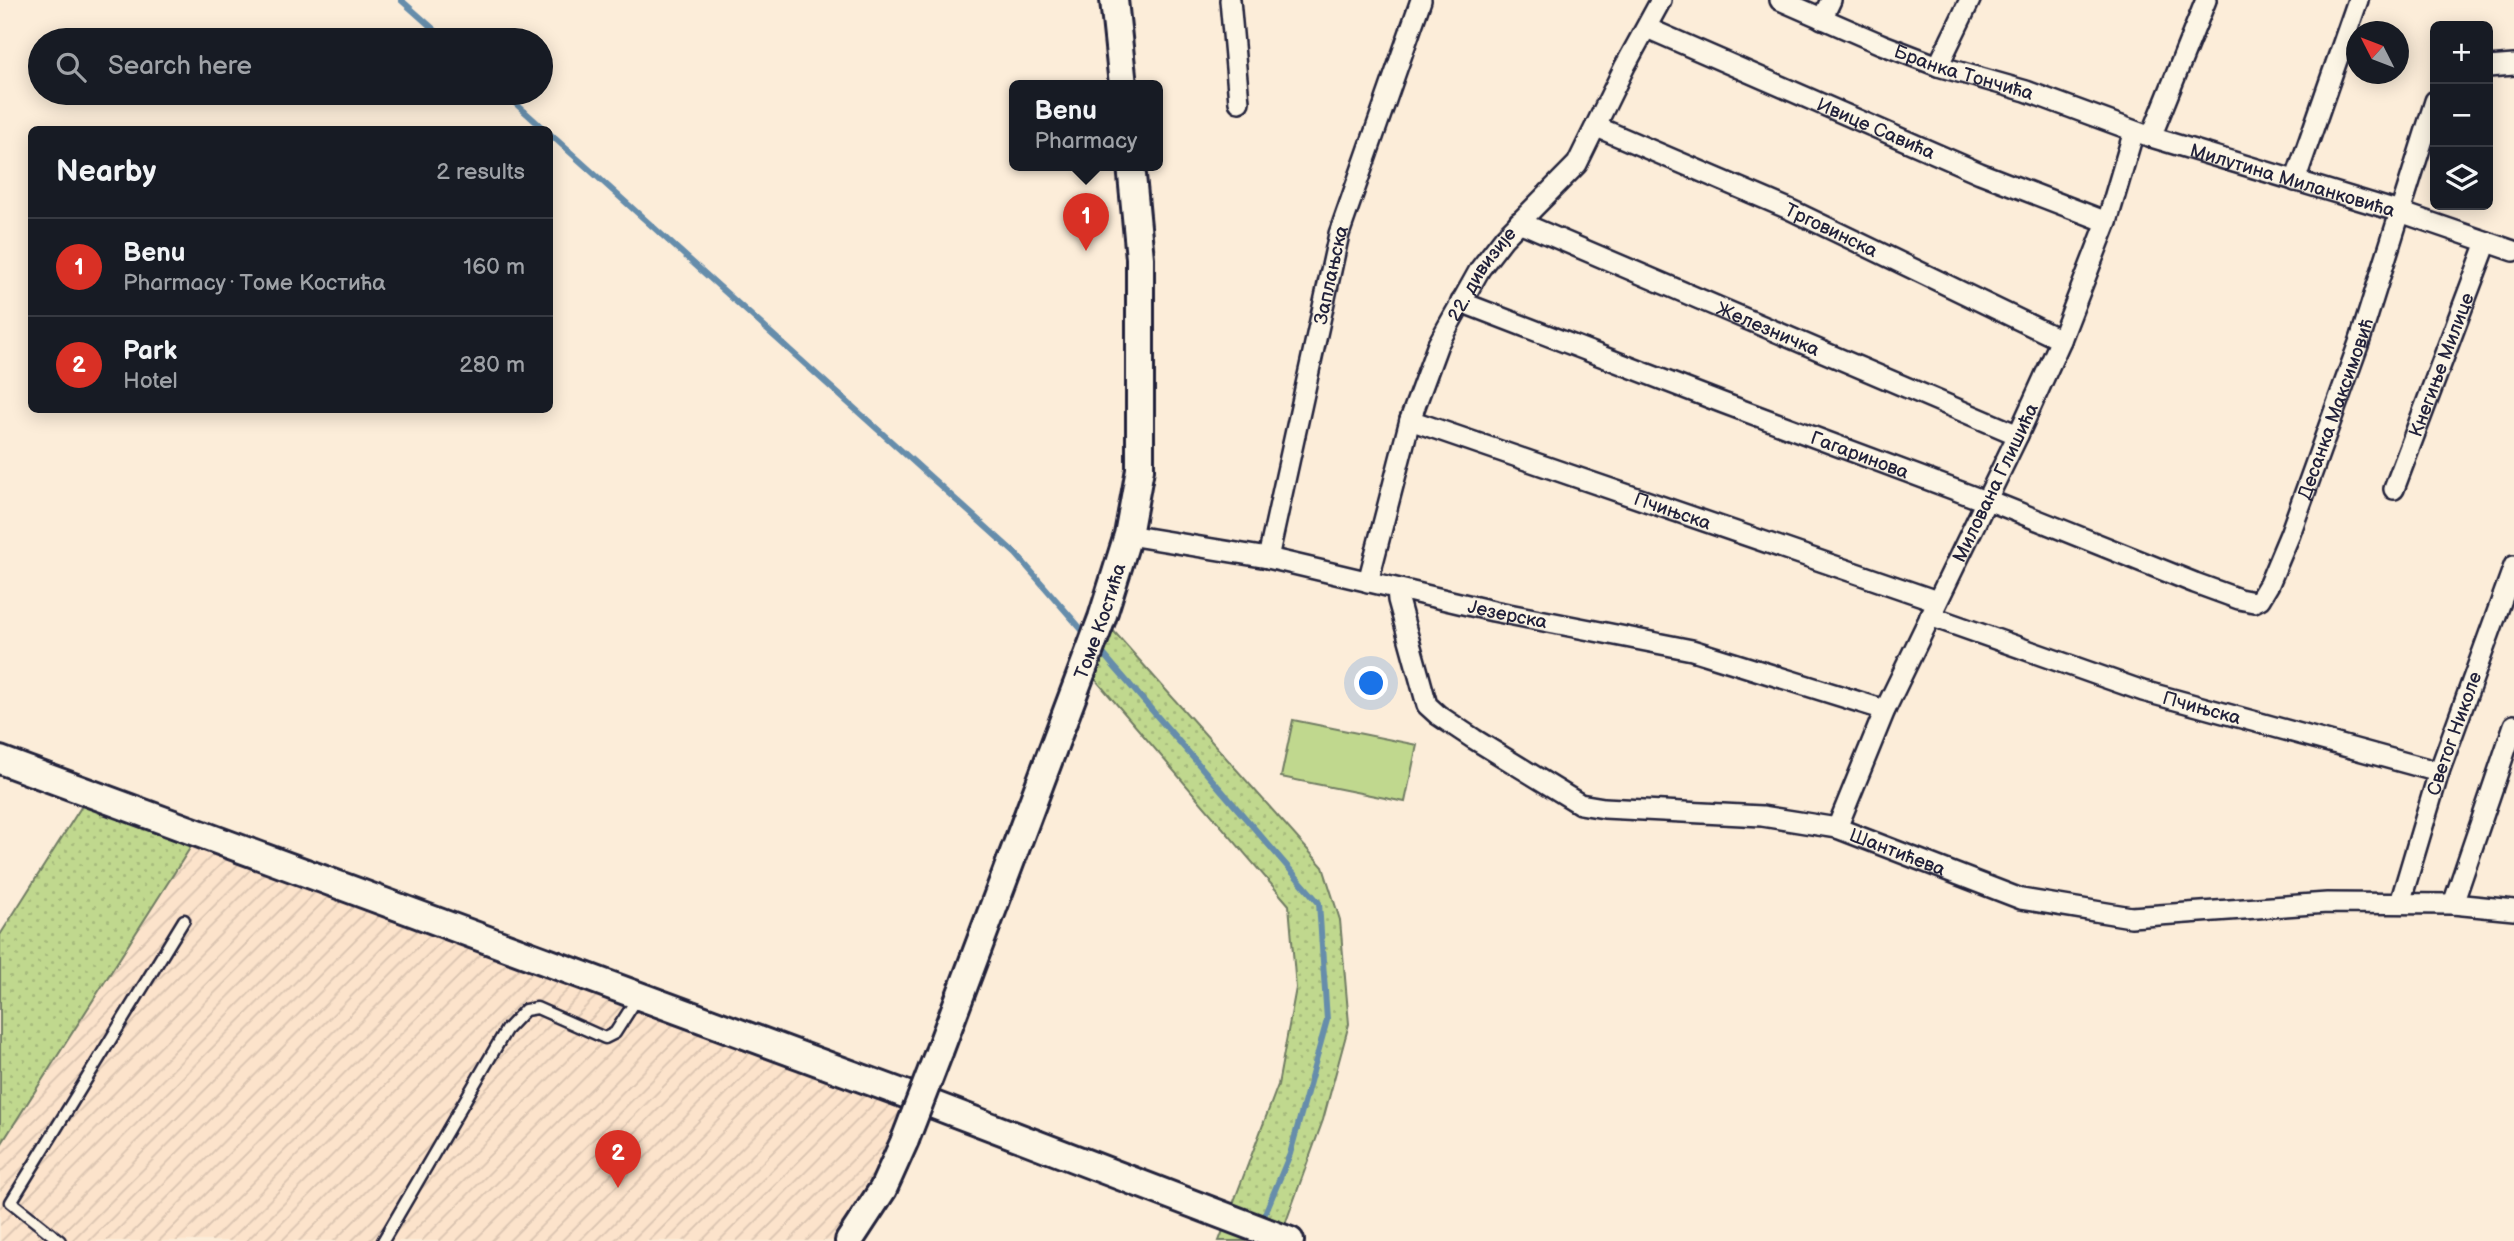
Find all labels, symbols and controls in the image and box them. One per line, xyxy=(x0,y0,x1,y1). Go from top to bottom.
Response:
north arrow xyxy=(2346,21,2409,84)
map controls xyxy=(2430,21,2493,210)
button: + xyxy=(2430,21,2493,84)
search box xyxy=(28,28,553,105)
street label: Бранка Тончића xyxy=(1891,40,2037,106)
icon: search xyxy=(52,48,90,86)
text: Search here xyxy=(108,51,252,82)
popup xyxy=(1009,80,1163,171)
button: − xyxy=(2430,84,2493,147)
street label: Ивице Савића xyxy=(1813,93,1938,165)
text: Benu xyxy=(1034,96,1097,127)
text: Pharmacy xyxy=(1034,127,1138,155)
street label: Милутина Миланковића xyxy=(2187,139,2398,223)
button: layers xyxy=(2430,147,2493,210)
text: Nearby xyxy=(56,154,156,190)
text: 2 results xyxy=(436,158,525,186)
pin: 1 xyxy=(1063,193,1109,251)
street label: Трговинска xyxy=(1781,199,1881,263)
street label: 22. дивизије xyxy=(1443,222,1522,326)
street label: Заплањска xyxy=(1310,223,1354,327)
text: Benu xyxy=(123,238,185,269)
text: 1 xyxy=(74,253,84,281)
text: 160 m xyxy=(463,253,525,281)
text: Pharmacy · Томе Костића xyxy=(123,269,386,297)
street label: Кнегиње Милице xyxy=(2405,289,2480,440)
street label: Железничка xyxy=(1713,298,1823,362)
street label: Десанка Максимовић xyxy=(2293,316,2379,503)
text: Park xyxy=(123,336,177,367)
text: 2 xyxy=(72,351,86,379)
text: 280 m xyxy=(459,351,525,379)
text: Hotel xyxy=(123,367,178,395)
street label: Милована Глишића xyxy=(1948,400,2044,566)
street label: Гагаринова xyxy=(1807,427,1912,484)
street label: Пчињска xyxy=(1631,488,1714,536)
street label: Томе Костића xyxy=(1070,561,1131,683)
street label: Језерска xyxy=(1465,595,1549,634)
your location xyxy=(1354,666,1388,700)
street label: Светог Николе xyxy=(2423,668,2488,798)
street label: Пчињска xyxy=(2160,687,2243,730)
street label: Шантићева xyxy=(1846,824,1948,882)
pin: 2 xyxy=(595,1130,641,1188)

